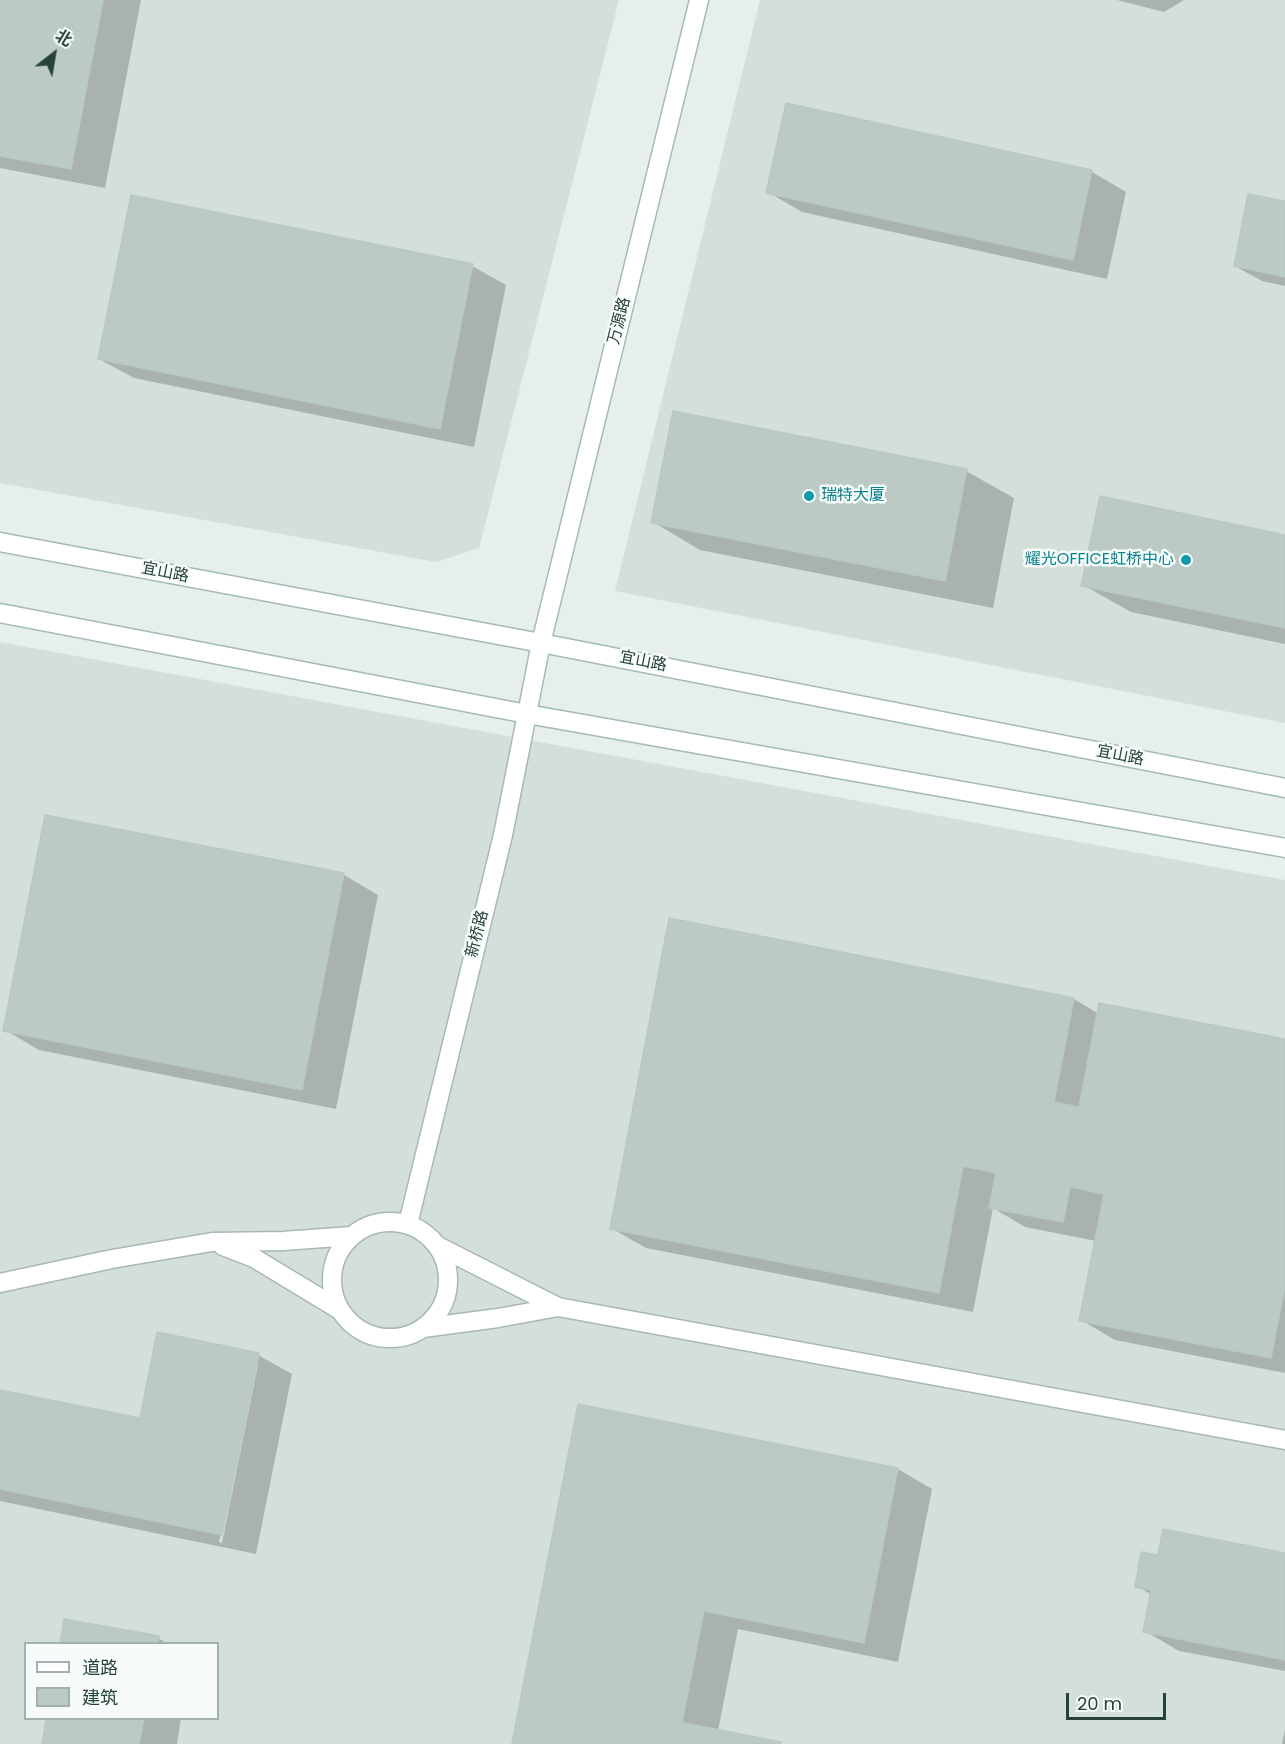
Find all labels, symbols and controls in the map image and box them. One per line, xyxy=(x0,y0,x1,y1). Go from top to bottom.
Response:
north arrow xyxy=(24,24,84,84)
text: 北 xyxy=(51,24,76,52)
street label: 万源路 xyxy=(605,295,635,347)
place label: 瑞特大厦 xyxy=(821,486,885,506)
marker: 瑞特大厦 xyxy=(802,489,816,503)
place label: 耀光OFFICE虹桥中心 xyxy=(1025,550,1174,570)
marker: 耀光OFFICE虹桥中心 xyxy=(1179,553,1193,567)
street label: 宜山路 xyxy=(140,559,190,587)
street label: 宜山路 xyxy=(618,648,668,676)
street label: 宜山路 xyxy=(1095,742,1145,770)
street label: 新桥路 xyxy=(463,908,493,960)
legend xyxy=(24,1642,219,1720)
text: 道路 xyxy=(82,1655,118,1680)
scale bar xyxy=(1069,1681,1170,1719)
text: 建筑 xyxy=(82,1685,118,1710)
text: 20 m xyxy=(1077,1691,1122,1716)

